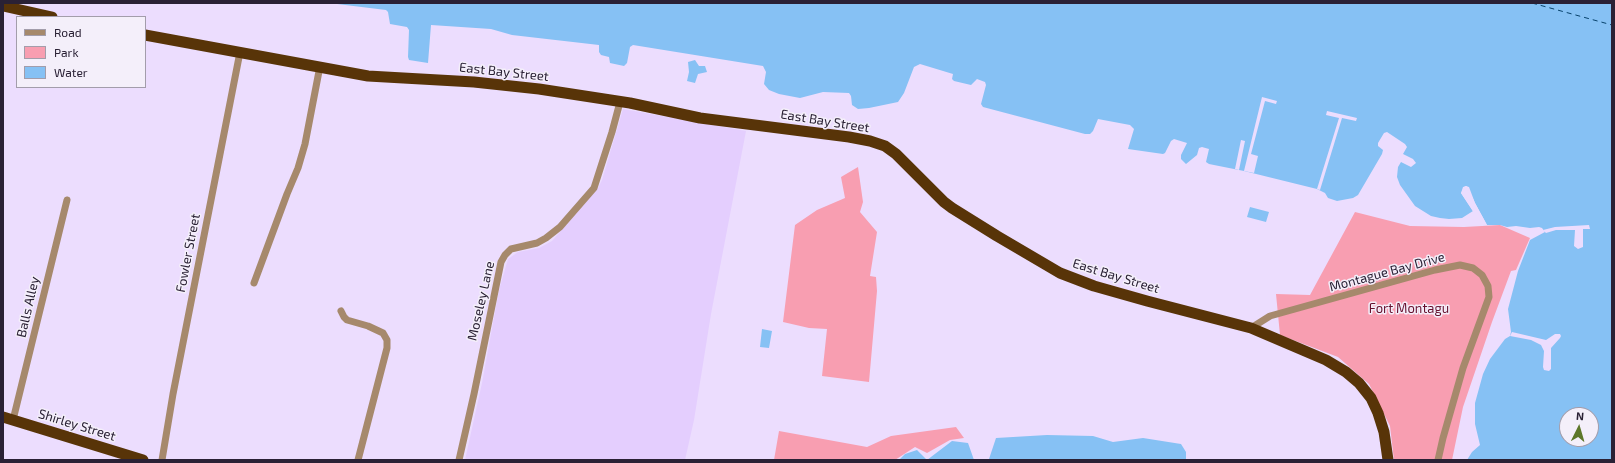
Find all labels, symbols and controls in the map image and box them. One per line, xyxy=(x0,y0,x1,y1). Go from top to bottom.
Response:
legend xyxy=(16,16,146,88)
text: Road xyxy=(54,25,82,39)
text: Park xyxy=(54,45,79,59)
street label: East Bay Street xyxy=(458,60,550,84)
text: Water xyxy=(54,65,88,79)
street label: East Bay Street xyxy=(779,106,871,136)
street label: Fowler Street xyxy=(173,212,203,294)
street label: Montague Bay Drive xyxy=(1328,249,1446,295)
street label: East Bay Street xyxy=(1071,255,1161,297)
street label: Moseley Lane xyxy=(464,260,498,342)
street label: Balls Alley xyxy=(13,275,43,339)
park label: Fort Montagu xyxy=(1369,301,1449,317)
street label: Shirley Street xyxy=(36,406,118,444)
north arrow xyxy=(1559,407,1599,447)
text: N xyxy=(1575,409,1585,422)

